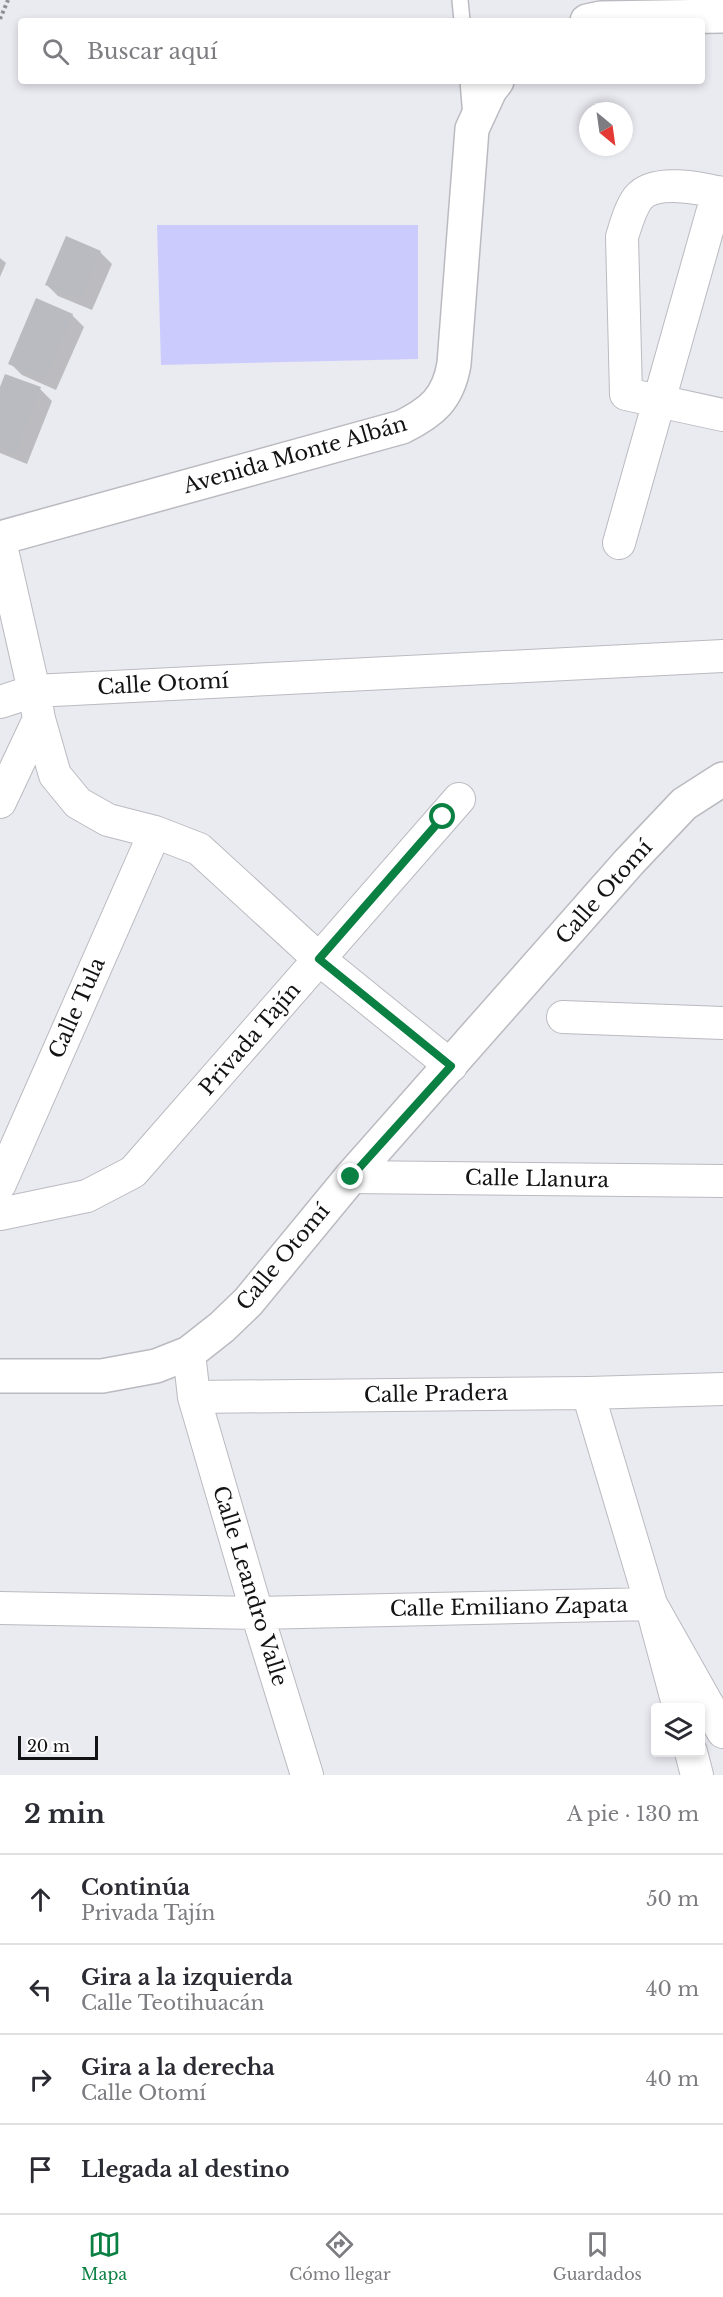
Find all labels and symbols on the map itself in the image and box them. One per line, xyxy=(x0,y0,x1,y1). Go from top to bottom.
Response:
north arrow xyxy=(579,102,633,156)
street label: Avenida Monte Albán xyxy=(179,411,410,500)
street label: Calle Otomí xyxy=(97,668,230,700)
route start xyxy=(429,803,455,829)
street label: Calle Otomí xyxy=(550,834,658,950)
street label: Calle Tula xyxy=(43,953,111,1062)
street label: Privada Tajín xyxy=(194,977,306,1101)
route end xyxy=(337,1163,363,1189)
street label: Calle Llanura xyxy=(465,1165,610,1193)
street label: Calle Otomí xyxy=(231,1198,336,1316)
street label: Calle Pradera xyxy=(364,1380,509,1408)
street label: Calle Leandro Valle xyxy=(207,1483,293,1689)
street label: Calle Emiliano Zapata xyxy=(390,1592,629,1622)
scale bar xyxy=(18,1733,98,1760)

